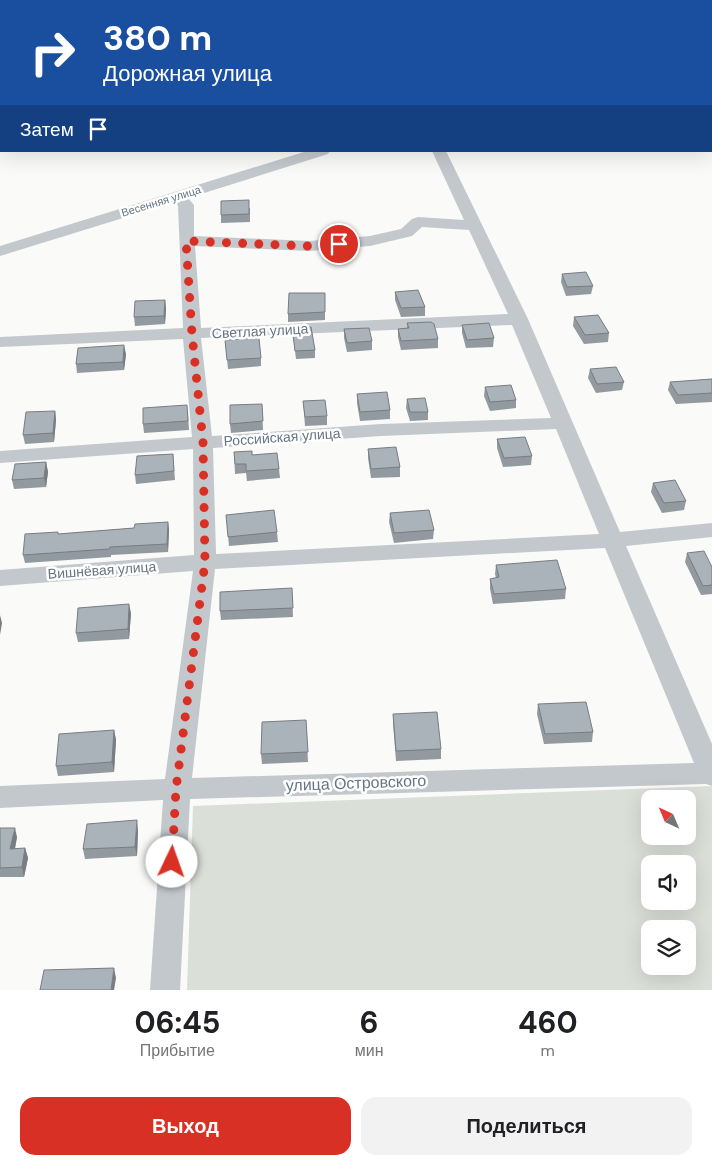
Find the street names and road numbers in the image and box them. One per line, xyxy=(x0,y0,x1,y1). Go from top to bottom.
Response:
street label: Весенняя улица xyxy=(120,182,203,220)
street label: Светлая улица xyxy=(211,319,309,343)
street label: Российская улица xyxy=(223,424,341,450)
street label: Вишнёвая улица xyxy=(47,557,157,583)
street label: улица Островского xyxy=(285,770,427,796)

